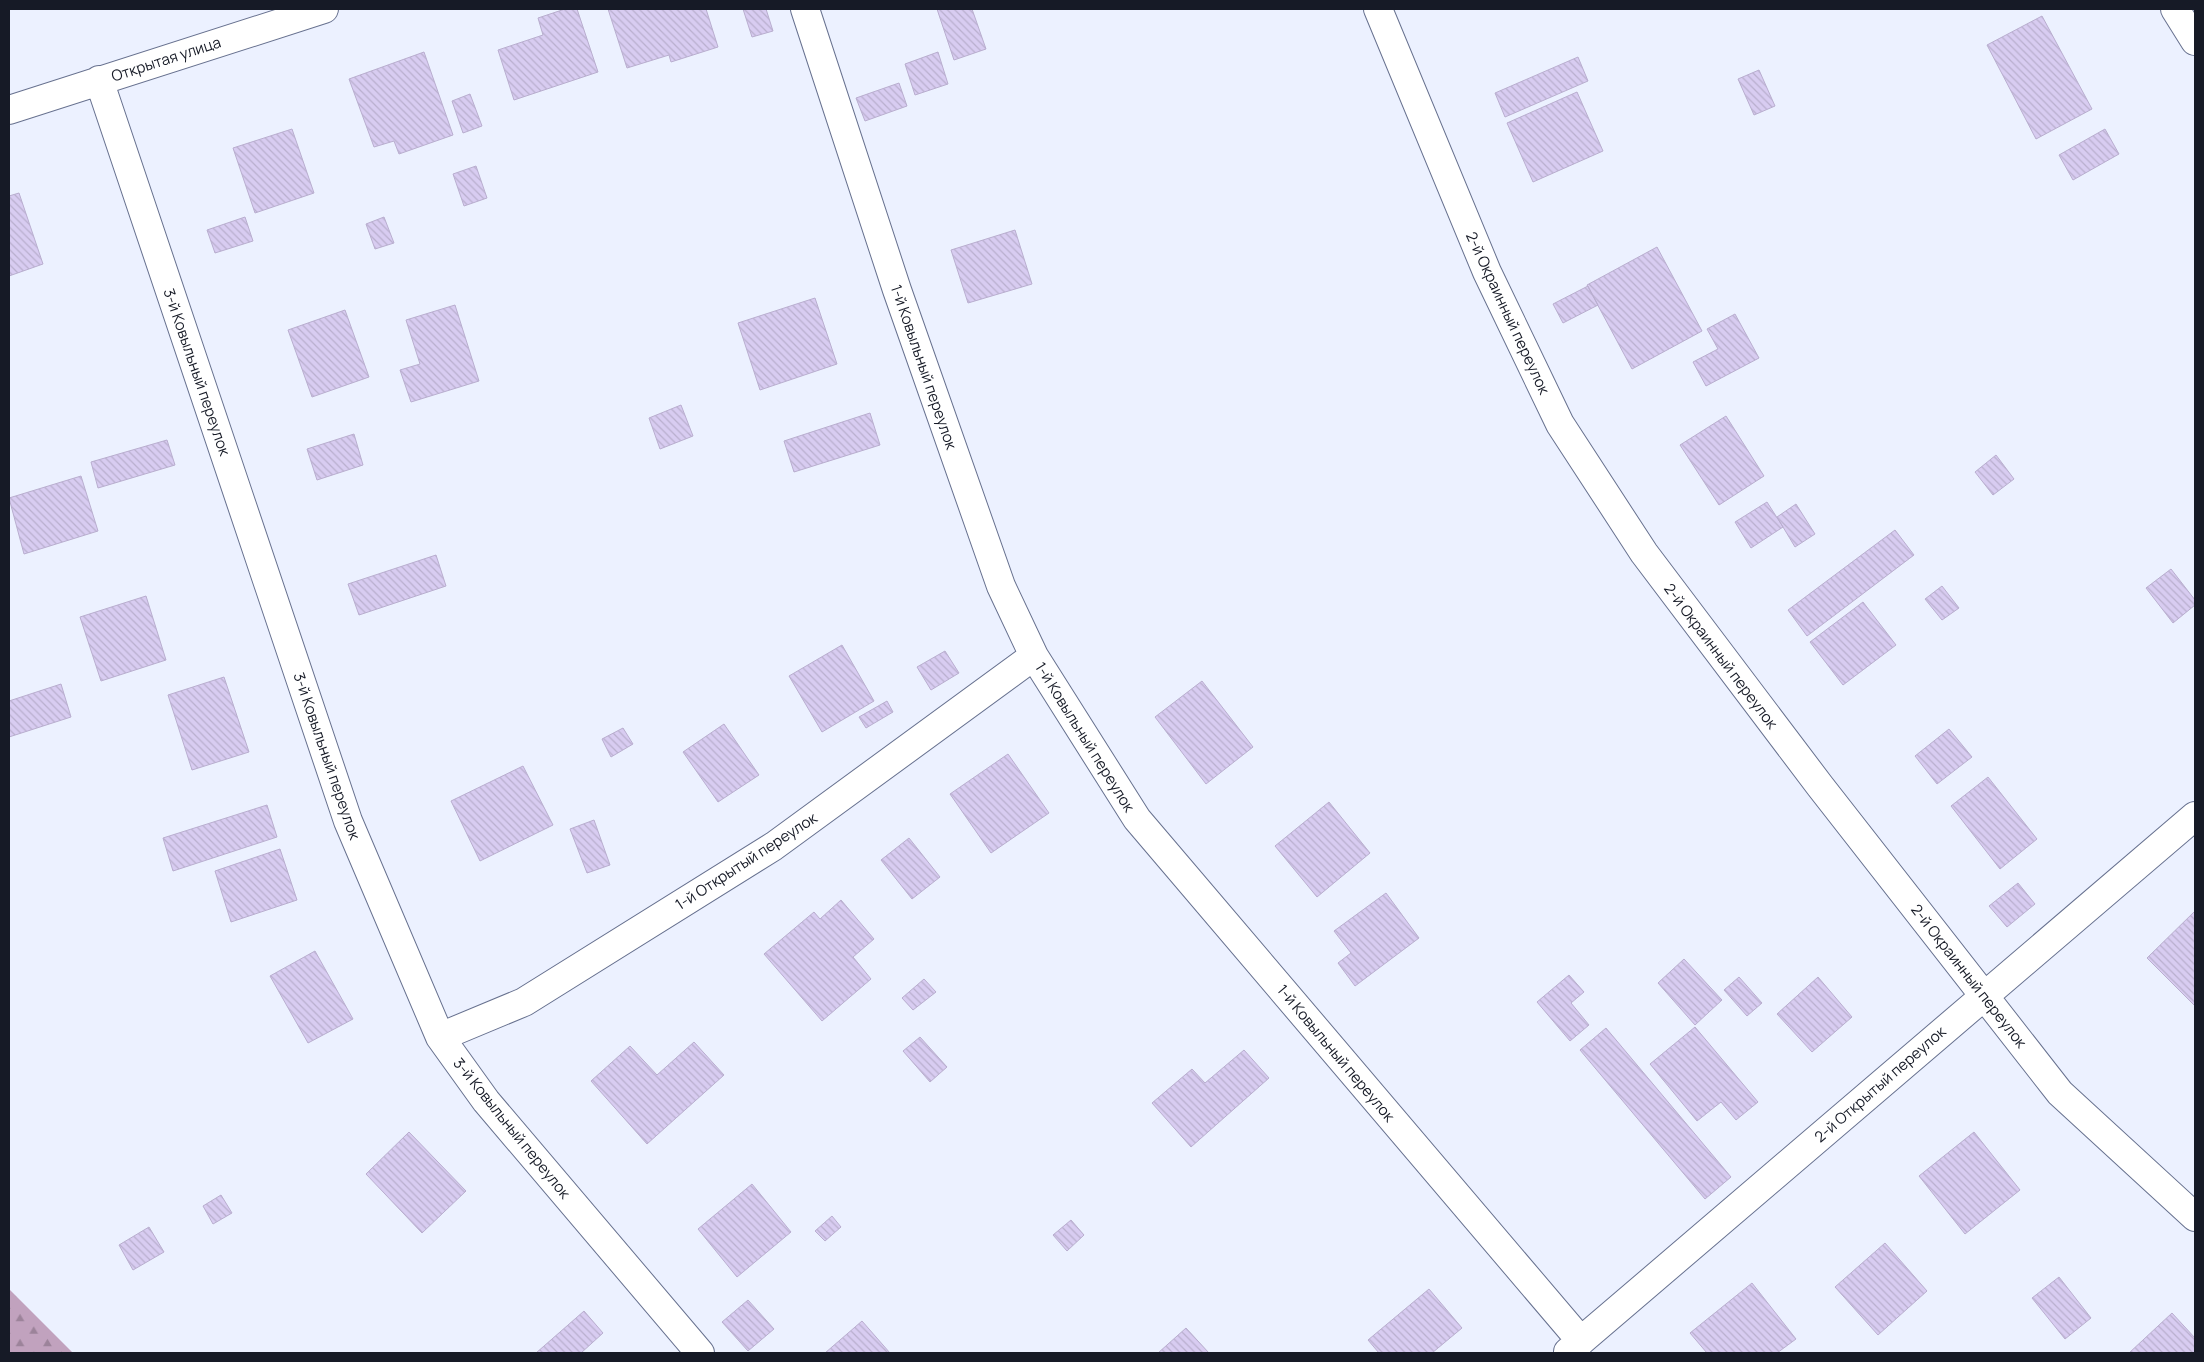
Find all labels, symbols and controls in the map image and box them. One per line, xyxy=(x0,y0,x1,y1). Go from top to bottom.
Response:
street label: Открытая улица xyxy=(108,31,224,87)
street label: 2-й Окраинный переулок xyxy=(1461,228,1555,398)
street label: 1-й Ковыльный переулок xyxy=(886,282,962,453)
street label: 3-й Ковыльный переулок xyxy=(158,286,236,459)
street label: 2-й Окраинный переулок xyxy=(1659,579,1783,733)
street label: 1-й Ковыльный переулок xyxy=(1030,658,1140,816)
street label: 3-й Ковыльный переулок xyxy=(288,670,366,843)
street label: 1-й Открытый переулок xyxy=(671,807,821,915)
street label: 2-й Окраинный переулок xyxy=(1906,900,2032,1053)
street label: 1-й Ковыльный переулок xyxy=(1272,980,1400,1127)
street label: 2-й Открытый переулок xyxy=(1810,1021,1951,1147)
street label: 3-й Ковыльный переулок xyxy=(449,1053,576,1203)

